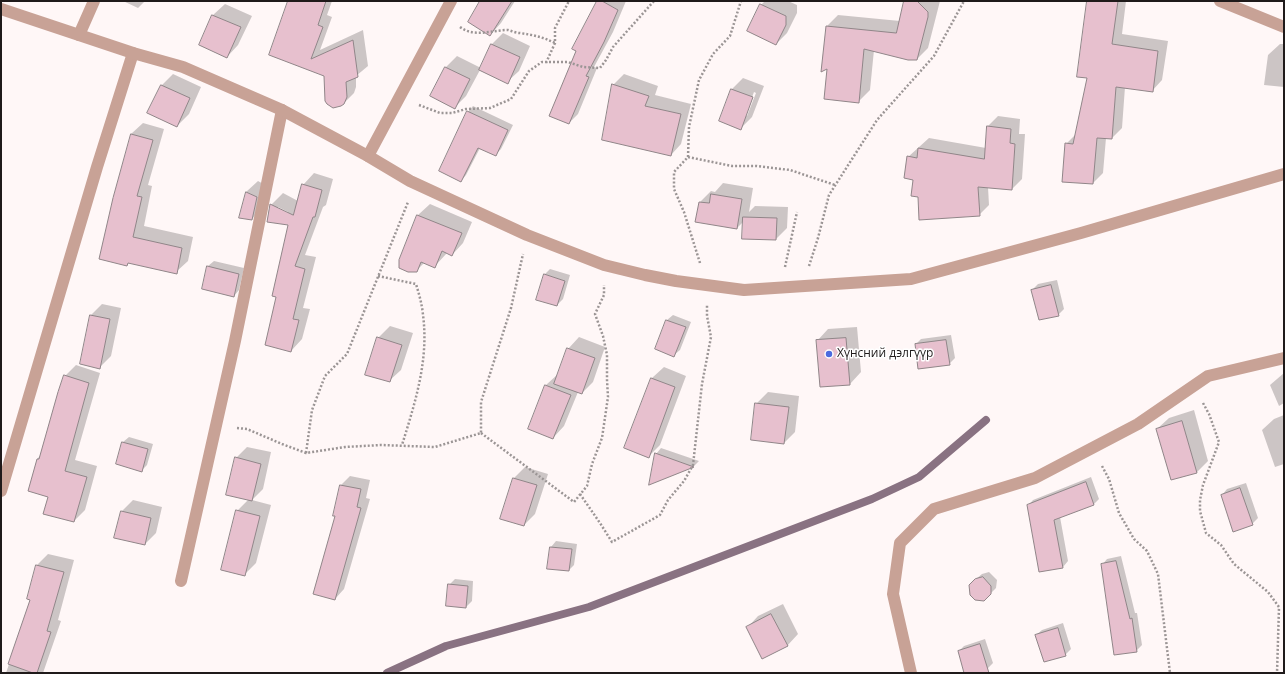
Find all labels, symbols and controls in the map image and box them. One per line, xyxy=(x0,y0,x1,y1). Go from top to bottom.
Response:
place label: Хүнсний дэлгүүр xyxy=(837,347,933,361)
marker: Хүнсний дэлгүүр xyxy=(824,349,834,359)

